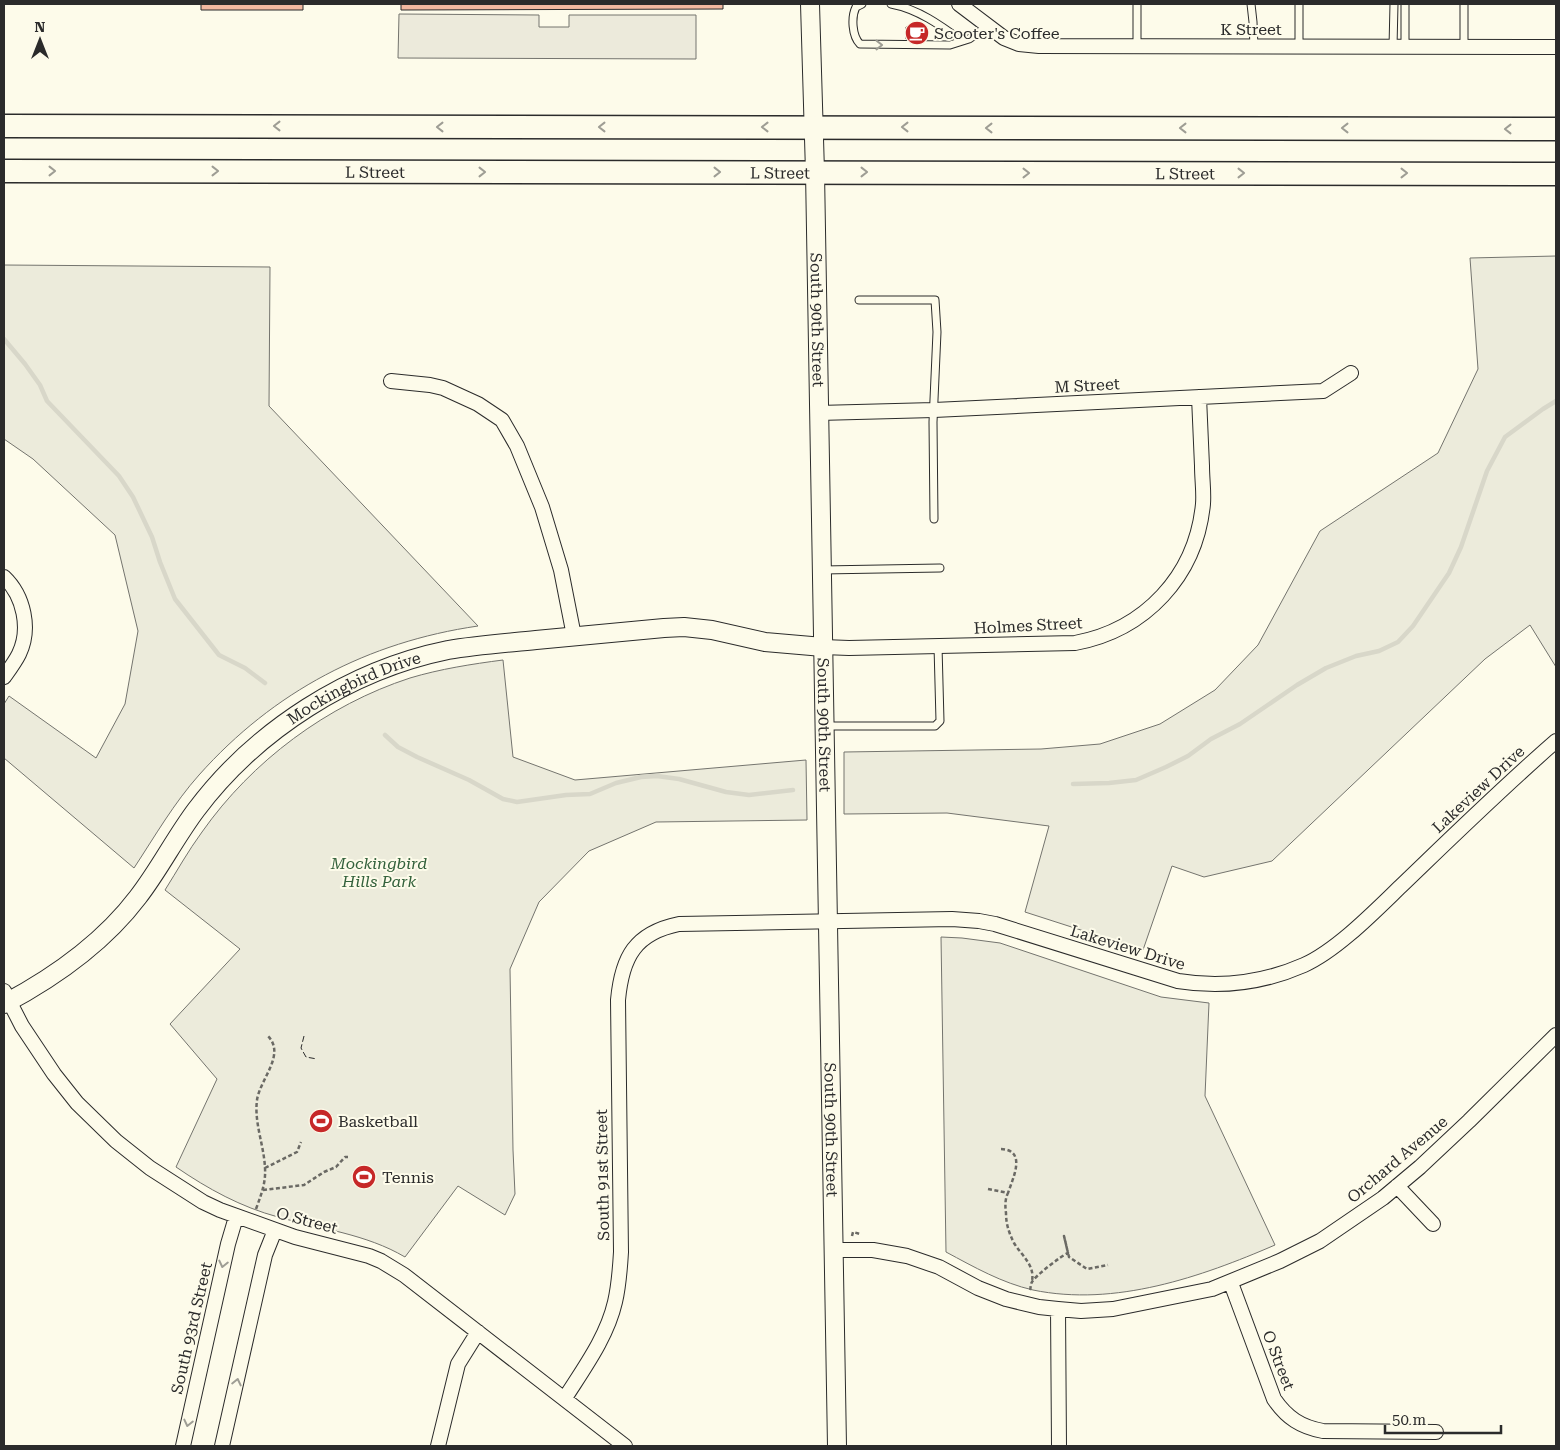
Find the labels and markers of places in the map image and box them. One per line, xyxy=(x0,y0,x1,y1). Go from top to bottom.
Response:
cafe icon: Scooter's Coffee xyxy=(904,20,930,46)
place label: Scooter's Coffee xyxy=(934,24,1060,43)
sports icon: Basketball xyxy=(308,1108,334,1134)
place label: Basketball xyxy=(338,1112,418,1131)
sports icon: Tennis xyxy=(351,1164,377,1190)
place label: Tennis xyxy=(382,1168,434,1187)

